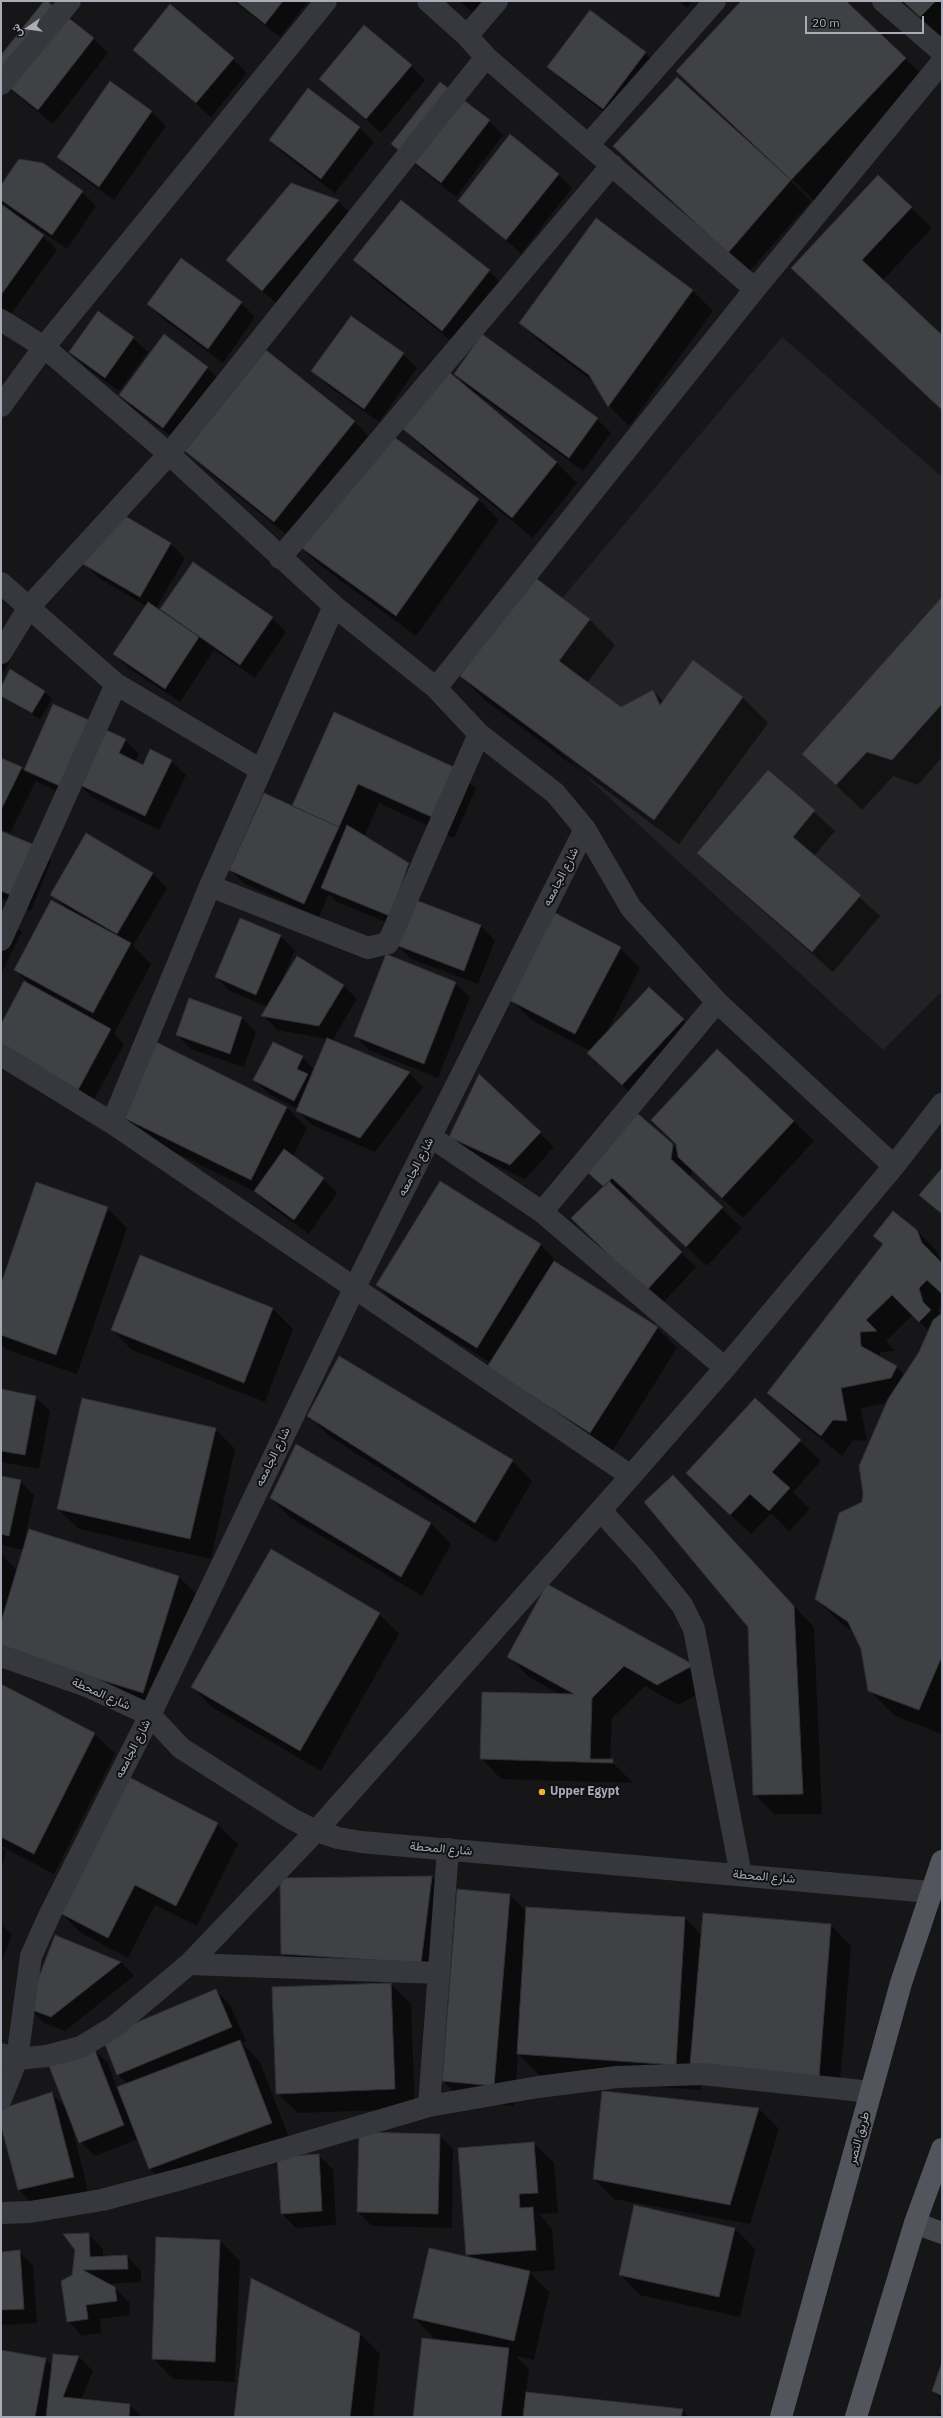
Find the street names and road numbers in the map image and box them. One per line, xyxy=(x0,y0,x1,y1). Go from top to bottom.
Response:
street label: شارع الجامعه xyxy=(540,845,582,909)
street label: شارع الجامعه xyxy=(395,1135,437,1199)
street label: شارع الجامعه xyxy=(252,1425,294,1489)
street label: شارع المحطة xyxy=(69,1675,133,1713)
street label: شارع الجامعه xyxy=(112,1717,154,1781)
street label: شارع المحطة xyxy=(409,1839,473,1859)
street label: شارع المحطة xyxy=(732,1867,796,1887)
street label: طريق النصر xyxy=(845,2110,873,2166)

